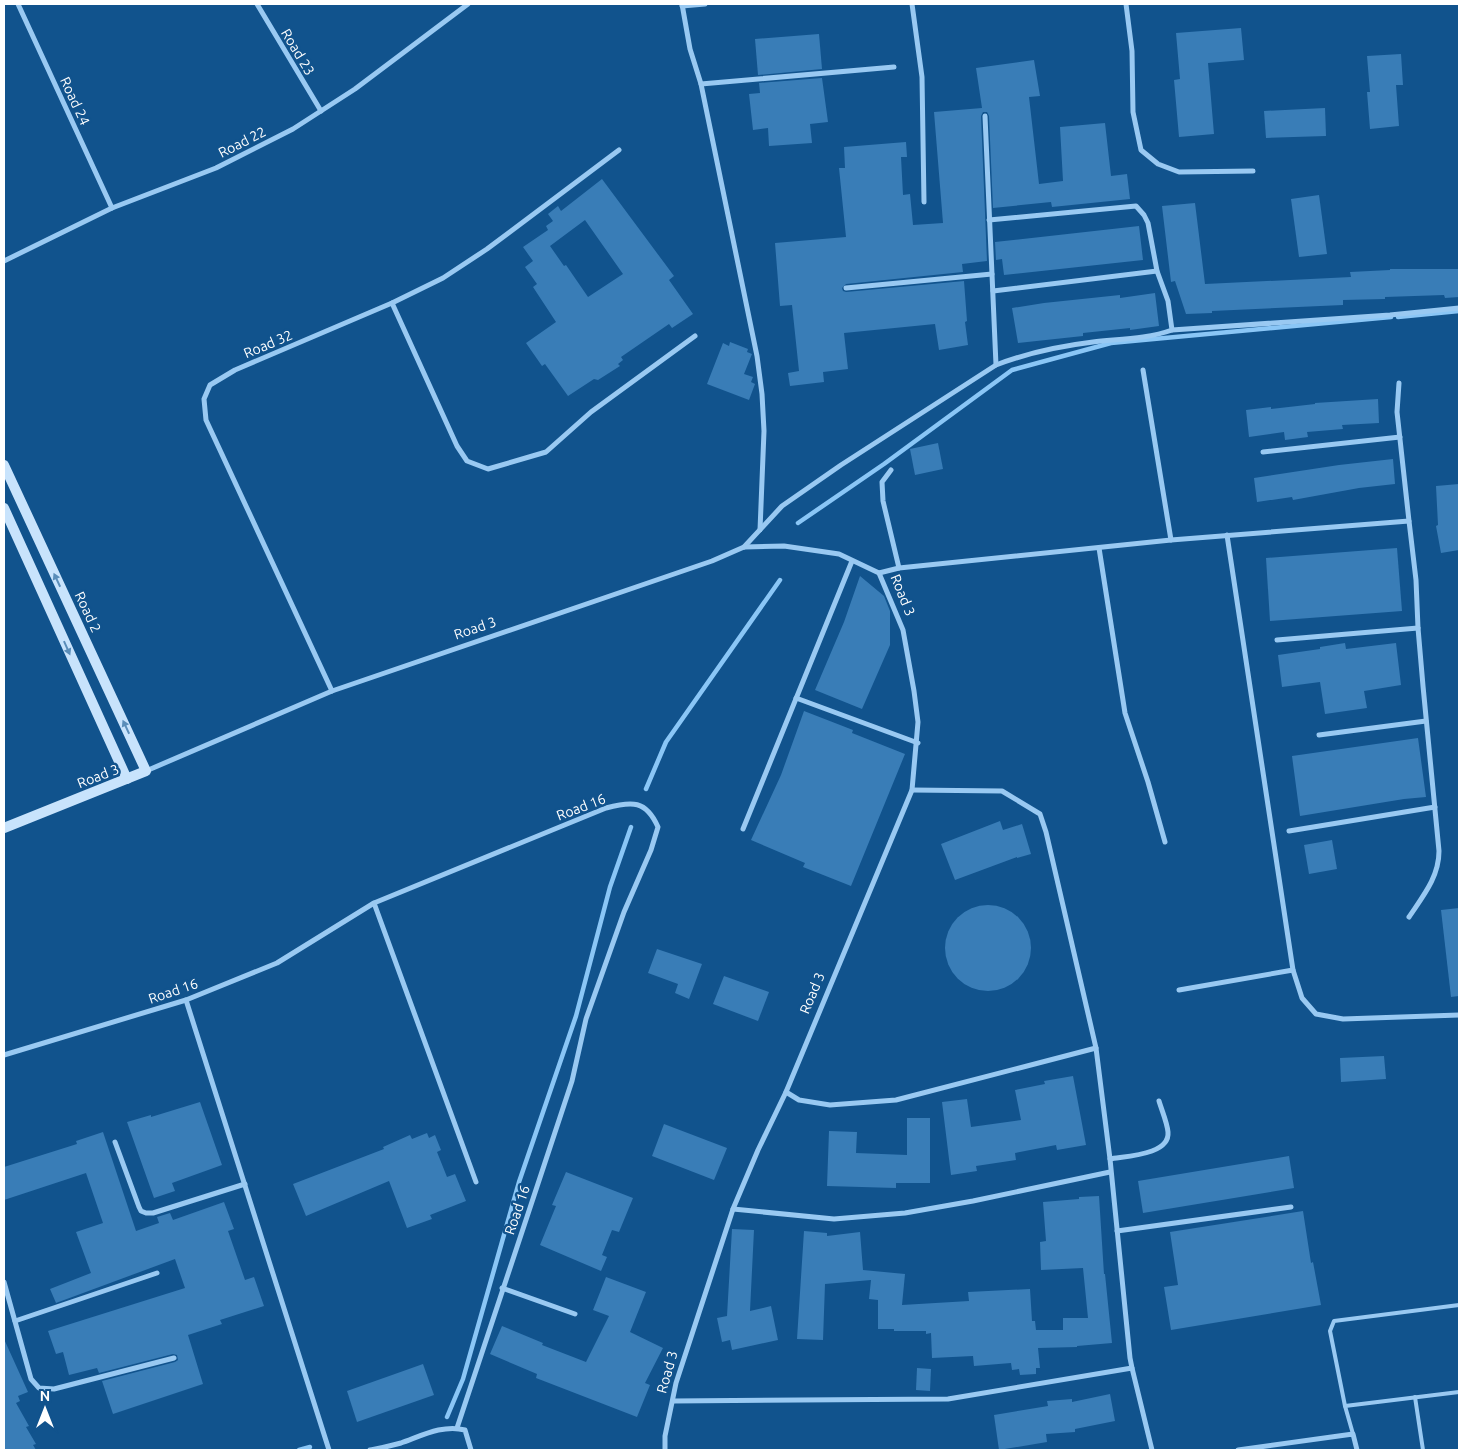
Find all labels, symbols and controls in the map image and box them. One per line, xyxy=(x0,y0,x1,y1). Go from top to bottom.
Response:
street label: Road 23 xyxy=(278,26,318,78)
street label: Road 24 xyxy=(57,74,93,128)
street label: Road 22 xyxy=(216,123,268,161)
street label: Road 32 xyxy=(241,327,295,361)
street label: Road 3 xyxy=(887,572,919,618)
one-way arrow xyxy=(53,573,61,587)
street label: Road 2 xyxy=(72,589,104,635)
street label: Road 3 xyxy=(452,613,498,643)
one-way arrow xyxy=(64,641,72,655)
one-way arrow xyxy=(121,720,129,734)
street label: Road 3 xyxy=(75,761,121,791)
street label: Road 16 xyxy=(554,790,608,824)
street label: Road 3 xyxy=(796,970,828,1016)
street label: Road 16 xyxy=(146,975,200,1007)
street label: Road 16 xyxy=(501,1183,533,1237)
street label: Road 3 xyxy=(653,1349,681,1395)
north arrow xyxy=(20,1384,70,1434)
text: N xyxy=(40,1388,50,1404)

